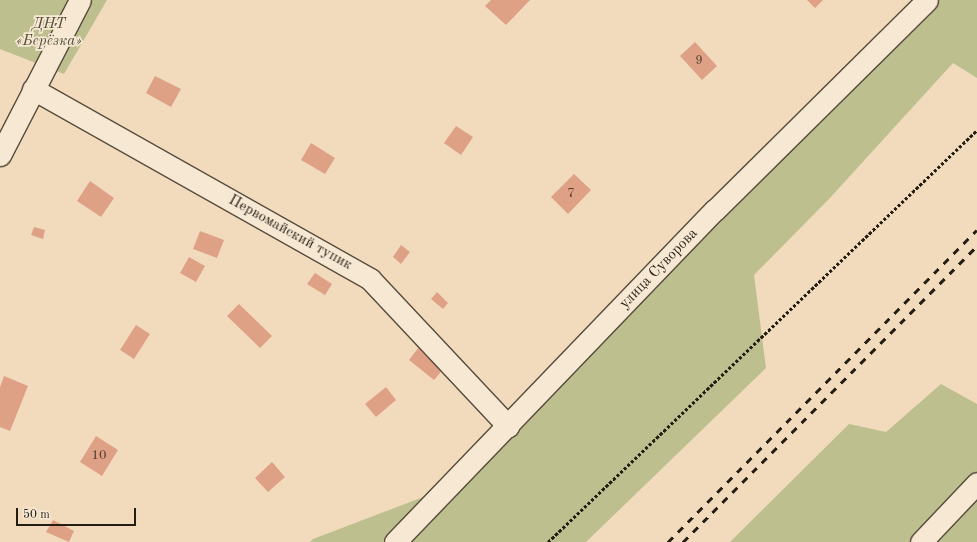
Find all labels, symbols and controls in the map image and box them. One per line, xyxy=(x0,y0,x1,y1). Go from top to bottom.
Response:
park label: ДНТ «Берёзка» xyxy=(16,15,82,50)
house number: 9 xyxy=(695,53,703,69)
house number: 7 xyxy=(567,186,575,202)
street label: Первомайский тупик xyxy=(225,192,355,274)
street label: улица Суворова xyxy=(616,225,702,313)
house number: 10 xyxy=(91,448,107,464)
scale bar xyxy=(18,500,138,526)
text: 50 m xyxy=(23,509,50,521)

